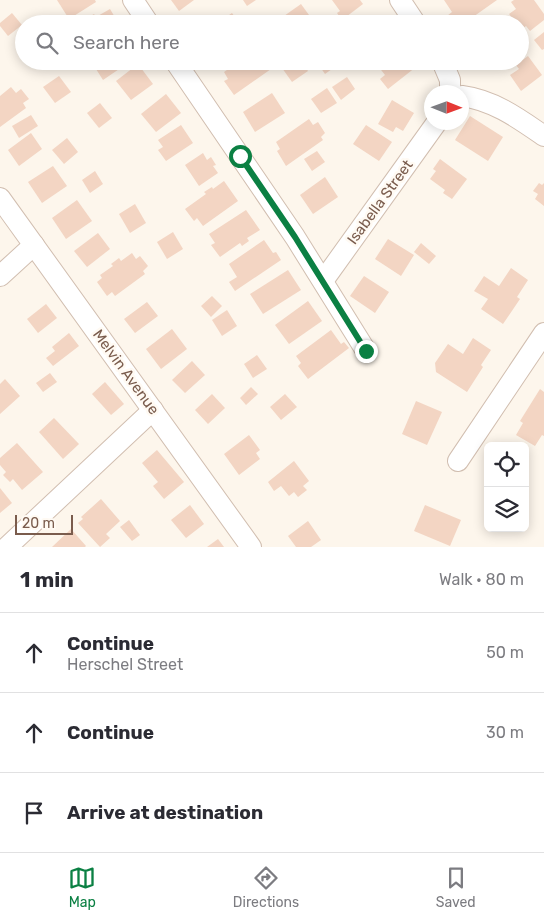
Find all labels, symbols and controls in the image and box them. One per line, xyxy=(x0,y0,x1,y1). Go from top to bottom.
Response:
search box xyxy=(15,15,529,70)
icon: search xyxy=(33,29,61,57)
text: Search here xyxy=(73,31,180,54)
north arrow xyxy=(424,85,469,130)
route start xyxy=(229,145,252,168)
street label: Isabella Street xyxy=(343,156,417,248)
street label: Melvin Avenue xyxy=(89,326,163,418)
route end xyxy=(355,340,378,363)
map controls xyxy=(484,442,529,532)
button: locate xyxy=(484,442,529,487)
button: layers xyxy=(484,487,529,532)
scale bar xyxy=(15,512,72,535)
text: 20 m xyxy=(22,515,55,532)
text: 1 min xyxy=(20,567,74,592)
text: Walk · 80 m xyxy=(439,570,524,589)
text: Continue xyxy=(67,632,154,655)
icon: ahead xyxy=(20,639,48,667)
text: 50 m xyxy=(486,643,524,662)
text: Herschel Street xyxy=(67,655,183,674)
icon: ahead xyxy=(20,719,48,747)
text: Continue xyxy=(67,721,154,744)
text: 30 m xyxy=(486,723,524,742)
icon: arrive xyxy=(20,799,48,827)
text: Arrive at destination xyxy=(67,801,263,824)
tab: Map xyxy=(68,864,96,911)
tab: Directions xyxy=(233,864,299,911)
tab: Saved xyxy=(436,864,476,911)

